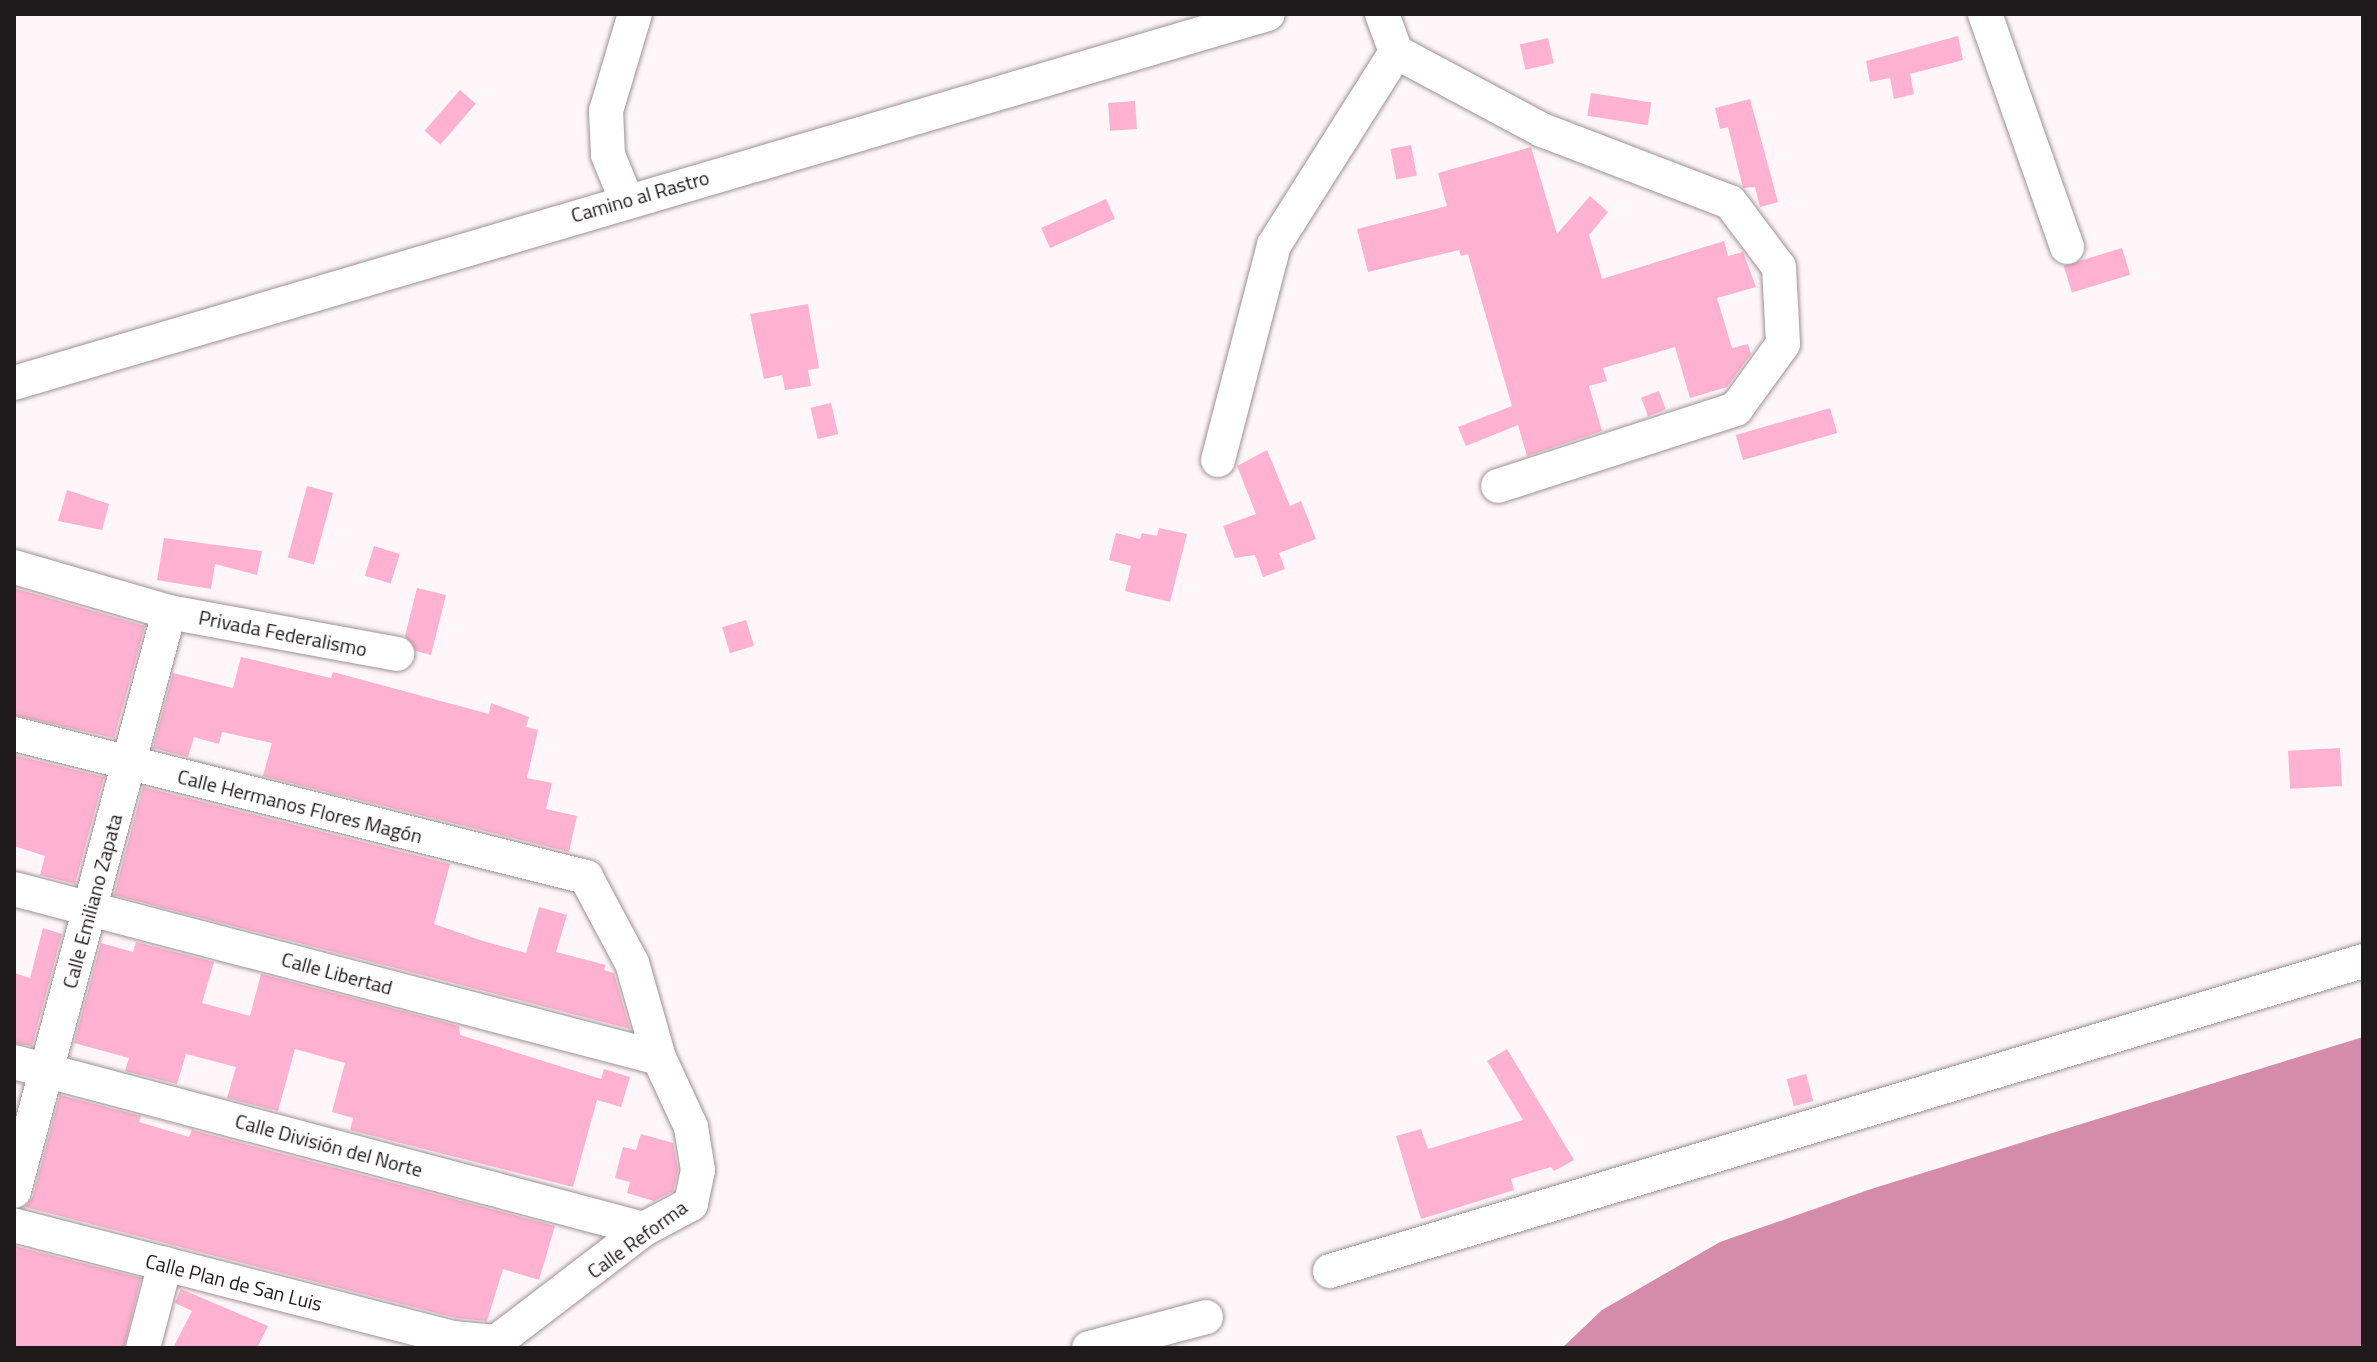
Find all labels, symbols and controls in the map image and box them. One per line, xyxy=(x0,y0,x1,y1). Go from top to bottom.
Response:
street label: Camino al Rastro xyxy=(568,165,712,227)
street label: Privada Federalismo xyxy=(197,605,369,661)
street label: Calle Hermanos Flores Magón xyxy=(175,764,425,848)
street label: Calle Emiliano Zapata xyxy=(57,811,127,991)
street label: Calle Libertad xyxy=(279,947,395,999)
street label: Calle División del Norte xyxy=(233,1108,425,1182)
street label: Calle Reforma xyxy=(582,1195,692,1283)
street label: Calle Plan de San Luis xyxy=(143,1248,325,1316)

